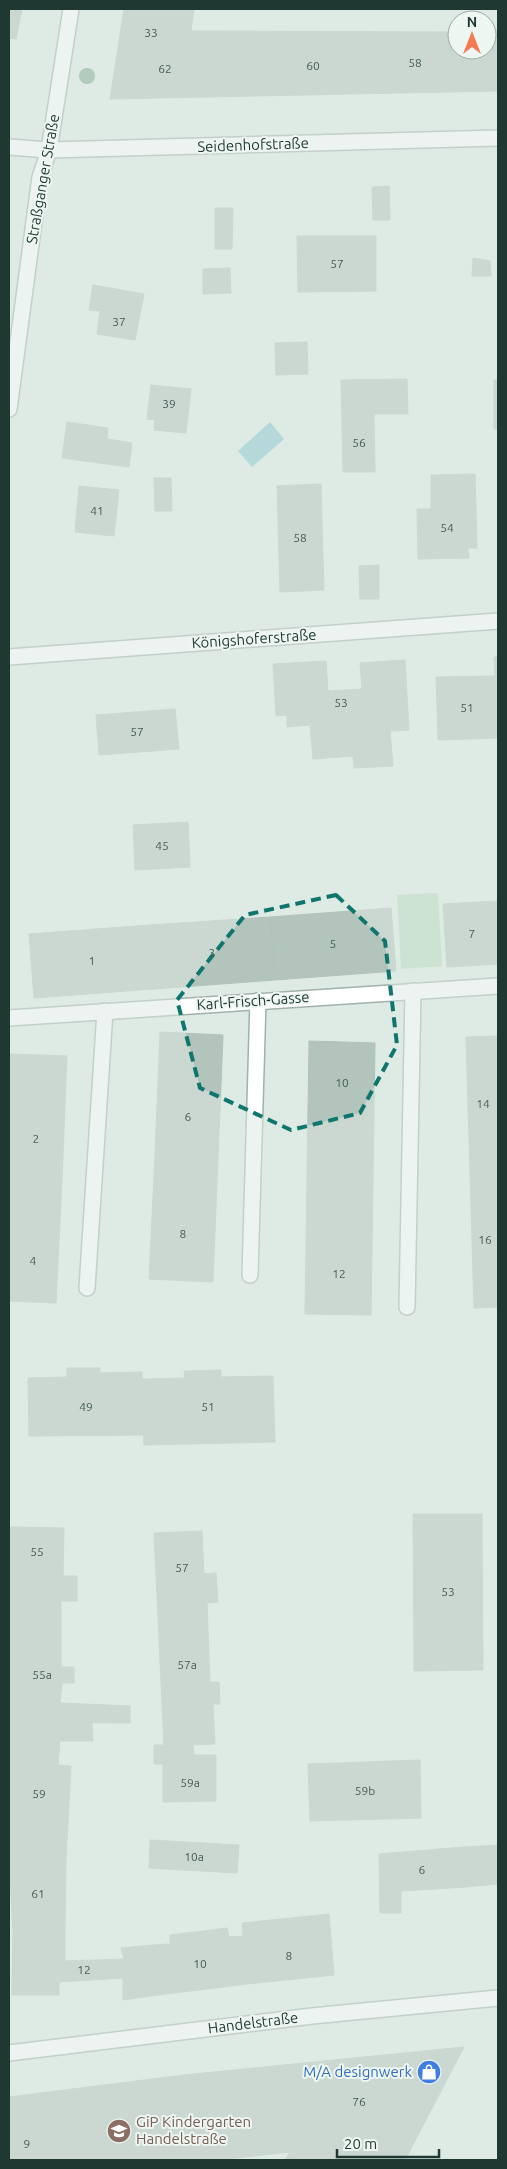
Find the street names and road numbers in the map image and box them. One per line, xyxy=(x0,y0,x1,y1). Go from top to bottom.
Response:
street label: Straßganger Straße xyxy=(23,113,62,245)
street label: Seidenhofstraße xyxy=(197,134,309,155)
street label: Königshoferstraße xyxy=(191,626,317,651)
street label: Karl-Frisch-Gasse xyxy=(196,988,310,1013)
street label: Handelstraße xyxy=(207,2009,299,2036)

